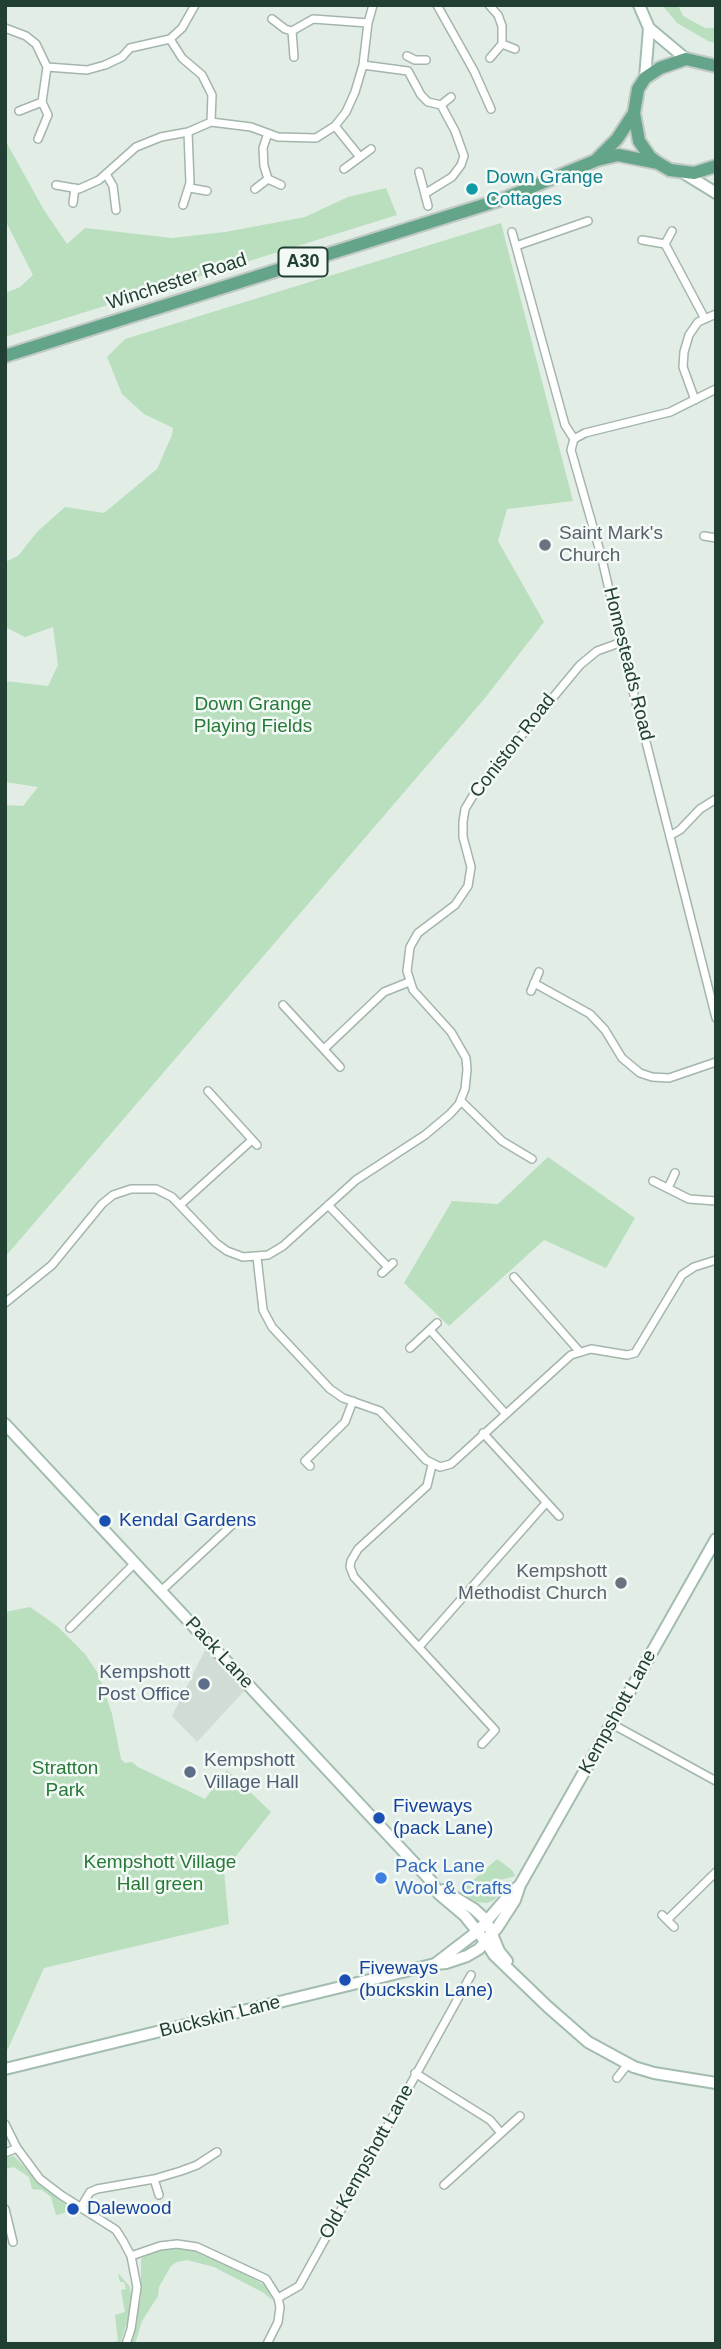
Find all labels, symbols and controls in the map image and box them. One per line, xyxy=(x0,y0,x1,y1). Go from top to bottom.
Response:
place label: Down Grange Cottages xyxy=(486,167,603,211)
marker: Down Grange Cottages xyxy=(464,181,480,197)
road number: A30 xyxy=(278,248,328,276)
street label: Winchester Road xyxy=(104,249,250,315)
place label: Saint Mark's Church xyxy=(559,523,663,567)
marker: Saint Mark's Church xyxy=(537,537,553,553)
street label: Homesteads Road xyxy=(598,585,658,743)
street label: Coniston Road xyxy=(465,689,561,803)
park label: Down Grange Playing Fields xyxy=(194,694,312,738)
place label: Kendal Gardens xyxy=(119,1510,256,1532)
marker: Kendal Gardens xyxy=(97,1513,113,1529)
place label: Kempshott Methodist Church xyxy=(458,1561,607,1605)
marker: Kempshott Methodist Church xyxy=(613,1575,629,1591)
street label: Pack Lane xyxy=(180,1612,258,1694)
street label: Kempshott Lane xyxy=(574,1646,662,1778)
place label: Kempshott Post Office xyxy=(97,1662,190,1706)
marker: Kempshott Post Office xyxy=(196,1676,212,1692)
place label: Kempshott Village Hall xyxy=(204,1750,299,1794)
park label: Stratton Park xyxy=(32,1758,98,1802)
marker: Kempshott Village Hall xyxy=(182,1764,198,1780)
place label: Fiveways (pack Lane) xyxy=(393,1796,493,1840)
marker: Fiveways (pack Lane) xyxy=(371,1810,387,1826)
park label: Kempshott Village Hall green xyxy=(84,1852,236,1896)
place label: Pack Lane Wool & Crafts xyxy=(395,1856,512,1900)
marker: Pack Lane Wool & Crafts xyxy=(373,1870,389,1886)
place label: Fiveways (buckskin Lane) xyxy=(359,1958,493,2002)
marker: Fiveways (buckskin Lane) xyxy=(337,1972,353,1988)
street label: Buckskin Lane xyxy=(157,1991,283,2043)
street label: Old Kempshott Lane xyxy=(315,2081,419,2243)
place label: Dalewood xyxy=(87,2198,171,2220)
marker: Dalewood xyxy=(65,2201,81,2217)

